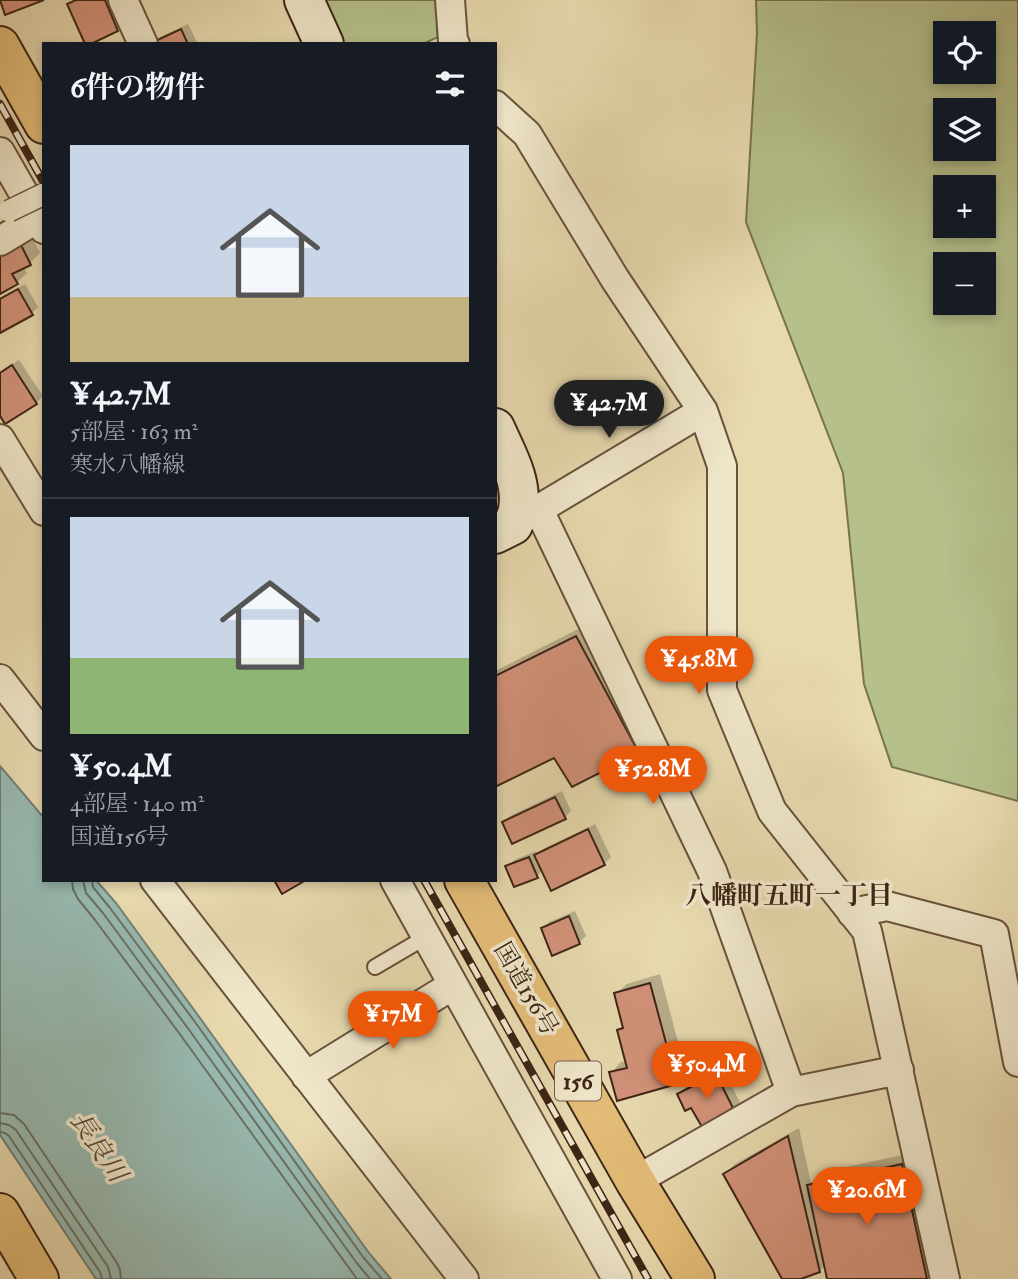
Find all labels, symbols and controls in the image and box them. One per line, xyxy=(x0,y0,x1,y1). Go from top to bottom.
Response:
map controls xyxy=(933,21,996,315)
button: locate xyxy=(933,21,996,84)
icon: filters xyxy=(431,65,469,103)
text: 6件の物件 xyxy=(70,69,205,106)
button: layers xyxy=(933,98,996,161)
button: + xyxy=(933,175,996,238)
icon: home xyxy=(207,190,333,316)
button: − xyxy=(933,252,996,315)
text: ¥42.7M xyxy=(70,376,171,413)
pin: ¥42.7M xyxy=(552,380,666,440)
text: ¥42.7M xyxy=(570,388,648,417)
text: 5部屋 · 163 m² xyxy=(70,417,198,446)
text: 寒水八幡線 xyxy=(70,450,185,479)
icon: home xyxy=(207,562,333,688)
pin: ¥45.8M xyxy=(642,636,756,696)
text: ¥45.8M xyxy=(661,644,737,673)
pin: ¥52.8M xyxy=(596,746,710,806)
text: ¥50.4M xyxy=(70,748,172,785)
text: ¥52.8M xyxy=(615,754,691,783)
text: 4部屋 · 140 m² xyxy=(70,789,204,818)
text: 国道156号 xyxy=(70,822,169,851)
district label: 八幡町五町一丁目 xyxy=(685,880,893,912)
street label: 国道156号 xyxy=(487,937,565,1041)
pin: ¥17M xyxy=(352,992,434,1051)
text: ¥17M xyxy=(364,999,422,1028)
pin: ¥50.4M xyxy=(650,1042,764,1101)
text: ¥50.4M xyxy=(668,1049,746,1078)
road number: 156 xyxy=(555,1062,601,1100)
water label: 長良川 xyxy=(63,1106,135,1191)
pin: ¥20.6M xyxy=(810,1168,924,1227)
text: ¥20.6M xyxy=(827,1175,907,1204)

